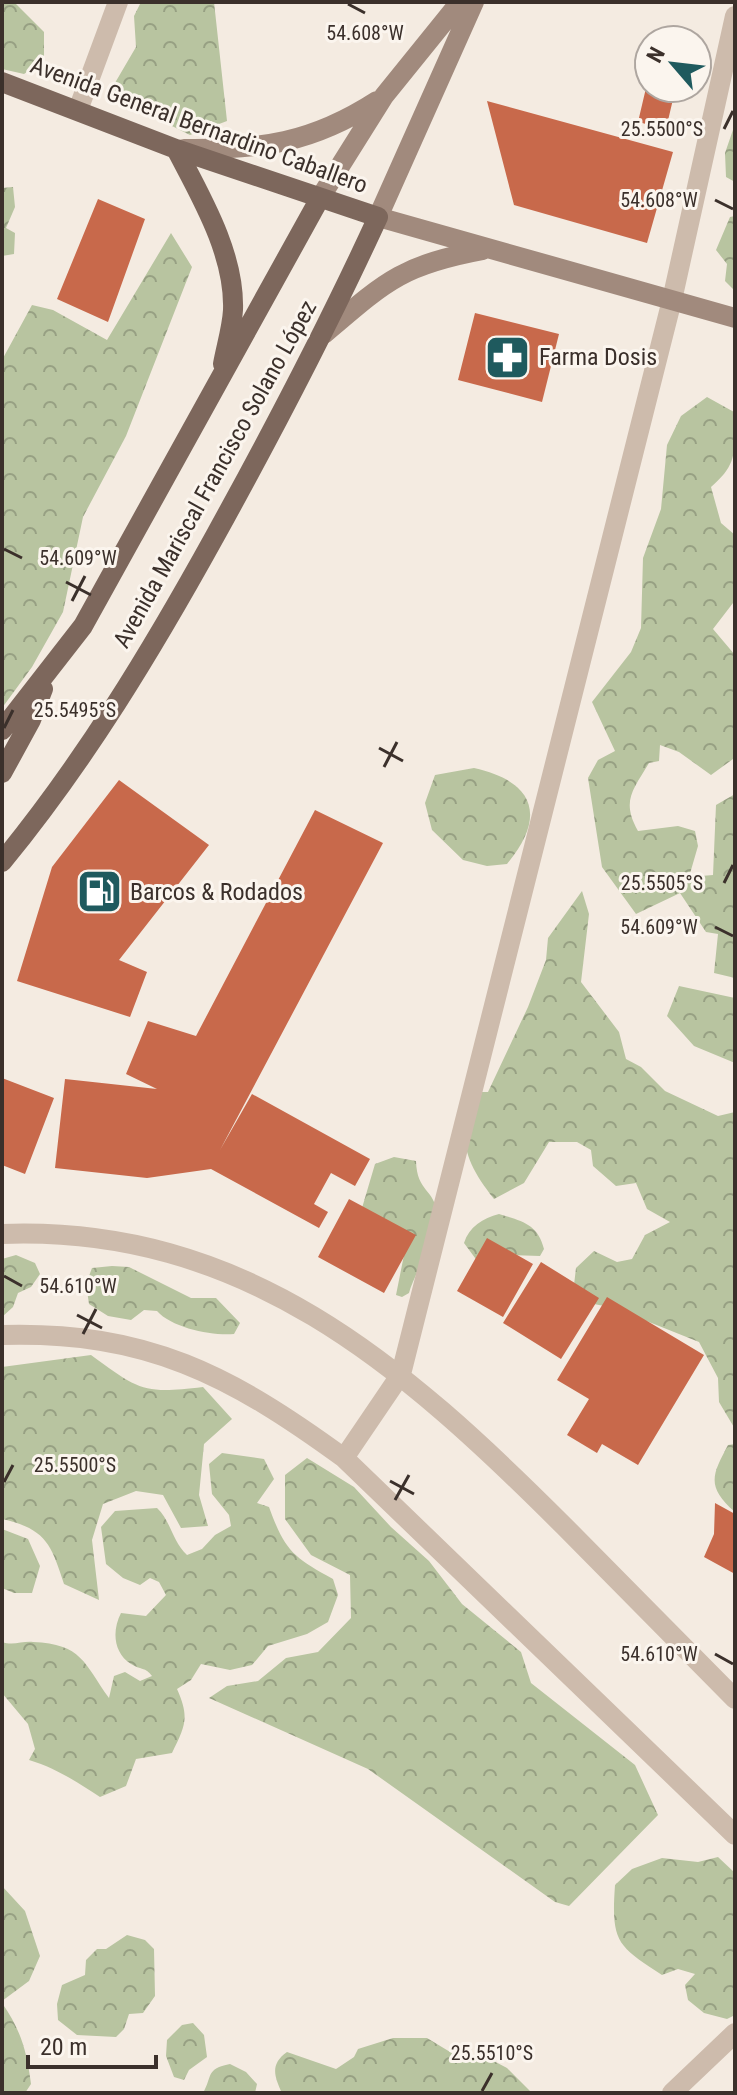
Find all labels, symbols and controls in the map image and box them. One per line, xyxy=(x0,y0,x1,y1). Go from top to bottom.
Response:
text: 54.608°W xyxy=(326,21,404,45)
north arrow xyxy=(633,24,713,104)
text: N xyxy=(642,43,670,67)
street label: Avenida General Bernardino Caballero xyxy=(27,51,371,199)
text: 25.5500°S xyxy=(621,117,703,141)
text: 54.608°W xyxy=(620,188,698,212)
street label: Avenida Mariscal Francisco Solano López xyxy=(108,295,322,653)
pharmacy icon: Farma Dosis xyxy=(484,333,532,381)
place label: Farma Dosis xyxy=(539,343,657,371)
text: 54.609°W xyxy=(39,546,117,570)
text: 25.5495°S xyxy=(34,698,116,722)
fuel station icon: Barcos & Rodados xyxy=(75,868,123,916)
text: 25.5505°S xyxy=(621,871,703,895)
place label: Barcos & Rodados xyxy=(130,878,303,906)
text: 54.609°W xyxy=(620,915,698,939)
text: 54.610°W xyxy=(39,1274,117,1298)
text: 25.5500°S xyxy=(34,1453,116,1477)
text: 54.610°W xyxy=(620,1642,698,1666)
scale bar xyxy=(28,2019,156,2069)
text: 20 m xyxy=(40,2033,87,2061)
text: 25.5510°S xyxy=(451,2041,533,2065)

